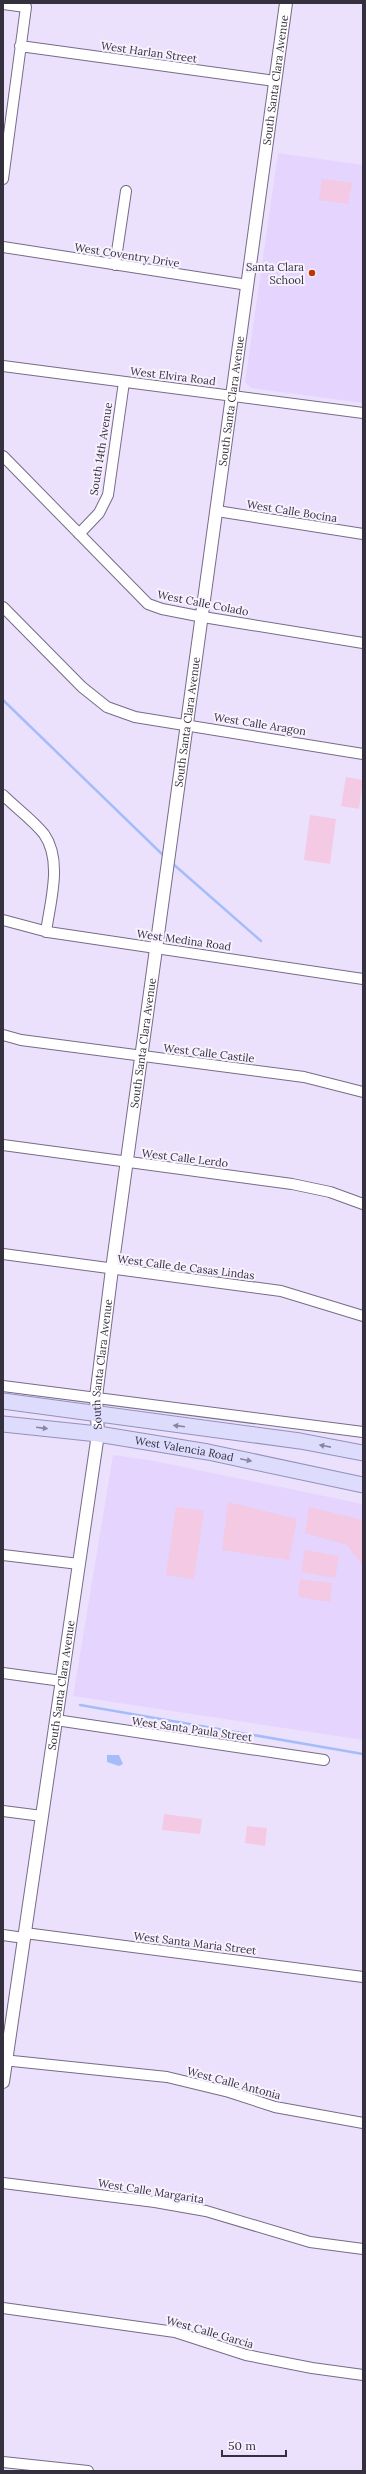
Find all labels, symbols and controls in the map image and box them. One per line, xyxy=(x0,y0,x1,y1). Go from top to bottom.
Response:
street label: South Santa Clara Avenue xyxy=(260,14,291,146)
street label: West Harlan Street xyxy=(100,38,199,66)
street label: West Coventry Drive xyxy=(73,240,181,270)
place label: Santa Clara School xyxy=(246,260,304,287)
marker: Santa Clara School xyxy=(307,268,317,278)
street label: South Santa Clara Avenue xyxy=(215,335,247,467)
street label: West Elvira Road xyxy=(129,364,217,388)
street label: South 14th Avenue xyxy=(87,401,115,497)
street label: West Calle Bocina xyxy=(246,497,339,525)
street label: West Calle Colado xyxy=(156,587,250,619)
street label: South Santa Clara Avenue xyxy=(171,656,203,788)
street label: West Calle Aragon xyxy=(213,710,307,738)
street label: West Medina Road xyxy=(136,926,232,954)
street label: South Santa Clara Avenue xyxy=(127,977,159,1109)
street label: West Calle Castile xyxy=(163,1040,255,1066)
street label: West Calle Lerdo xyxy=(141,1146,229,1170)
street label: West Calle de Casas Lindas xyxy=(117,1252,255,1282)
street label: South Santa Clara Avenue xyxy=(89,1298,115,1430)
one-way arrow xyxy=(173,1422,185,1429)
one-way arrow xyxy=(36,1425,48,1431)
street label: West Valencia Road xyxy=(134,1433,235,1464)
one-way arrow xyxy=(319,1443,331,1449)
one-way arrow xyxy=(240,1458,253,1464)
street label: South Santa Clara Avenue xyxy=(45,1619,78,1751)
street label: West Santa Paula Street xyxy=(131,1714,254,1744)
street label: West Santa Maria Street xyxy=(133,1929,258,1958)
street label: West Calle Antonia xyxy=(186,2064,283,2102)
street label: West Calle Margarita xyxy=(97,2176,205,2206)
street label: West Calle Garcia xyxy=(165,2313,256,2351)
scale bar xyxy=(222,2432,286,2458)
text: 50 m xyxy=(228,2438,256,2453)

